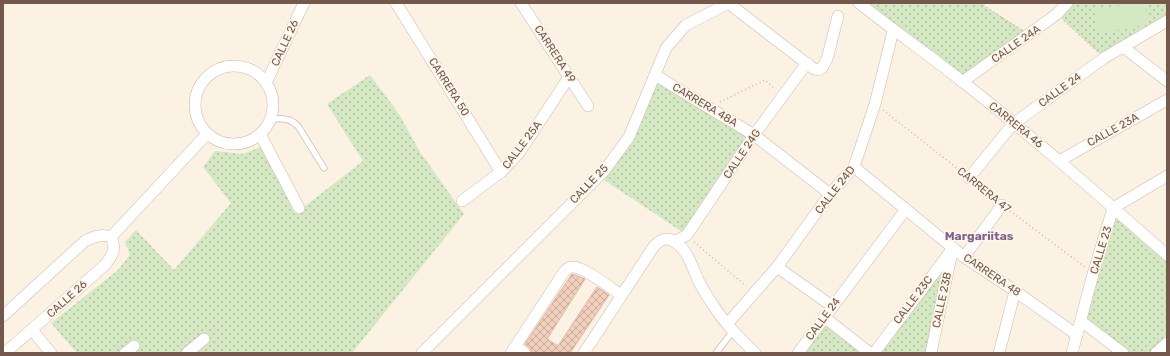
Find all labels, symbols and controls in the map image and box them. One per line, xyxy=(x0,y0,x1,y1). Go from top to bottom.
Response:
street label: CALLE 26 xyxy=(269,18,301,68)
street label: CALLE 24A xyxy=(989,22,1044,66)
street label: CARRERA 49 xyxy=(532,23,578,85)
street label: CARRERA 50 xyxy=(426,55,472,119)
street label: CALLE 24 xyxy=(1036,70,1084,110)
street label: CARRERA 48A xyxy=(670,80,741,130)
street label: CARRERA 46 xyxy=(986,99,1046,151)
street label: CALLE 23A xyxy=(1085,110,1142,149)
street label: CALLE 25A xyxy=(500,118,545,172)
street label: CALLE 24G xyxy=(721,127,763,181)
street label: CALLE 25 xyxy=(567,161,611,206)
street label: CALLE 24D xyxy=(812,163,858,217)
street label: CARRERA 47 xyxy=(955,165,1014,216)
street label: CALLE 23 xyxy=(1088,224,1115,276)
district label: Margariitas xyxy=(945,229,1014,243)
street label: CARRERA 48 xyxy=(961,251,1023,299)
street label: CALLE 23B xyxy=(930,271,954,329)
street label: CALLE 23C xyxy=(891,273,935,327)
street label: CALLE 26 xyxy=(44,277,90,320)
street label: CALLE 24 xyxy=(803,295,843,343)

